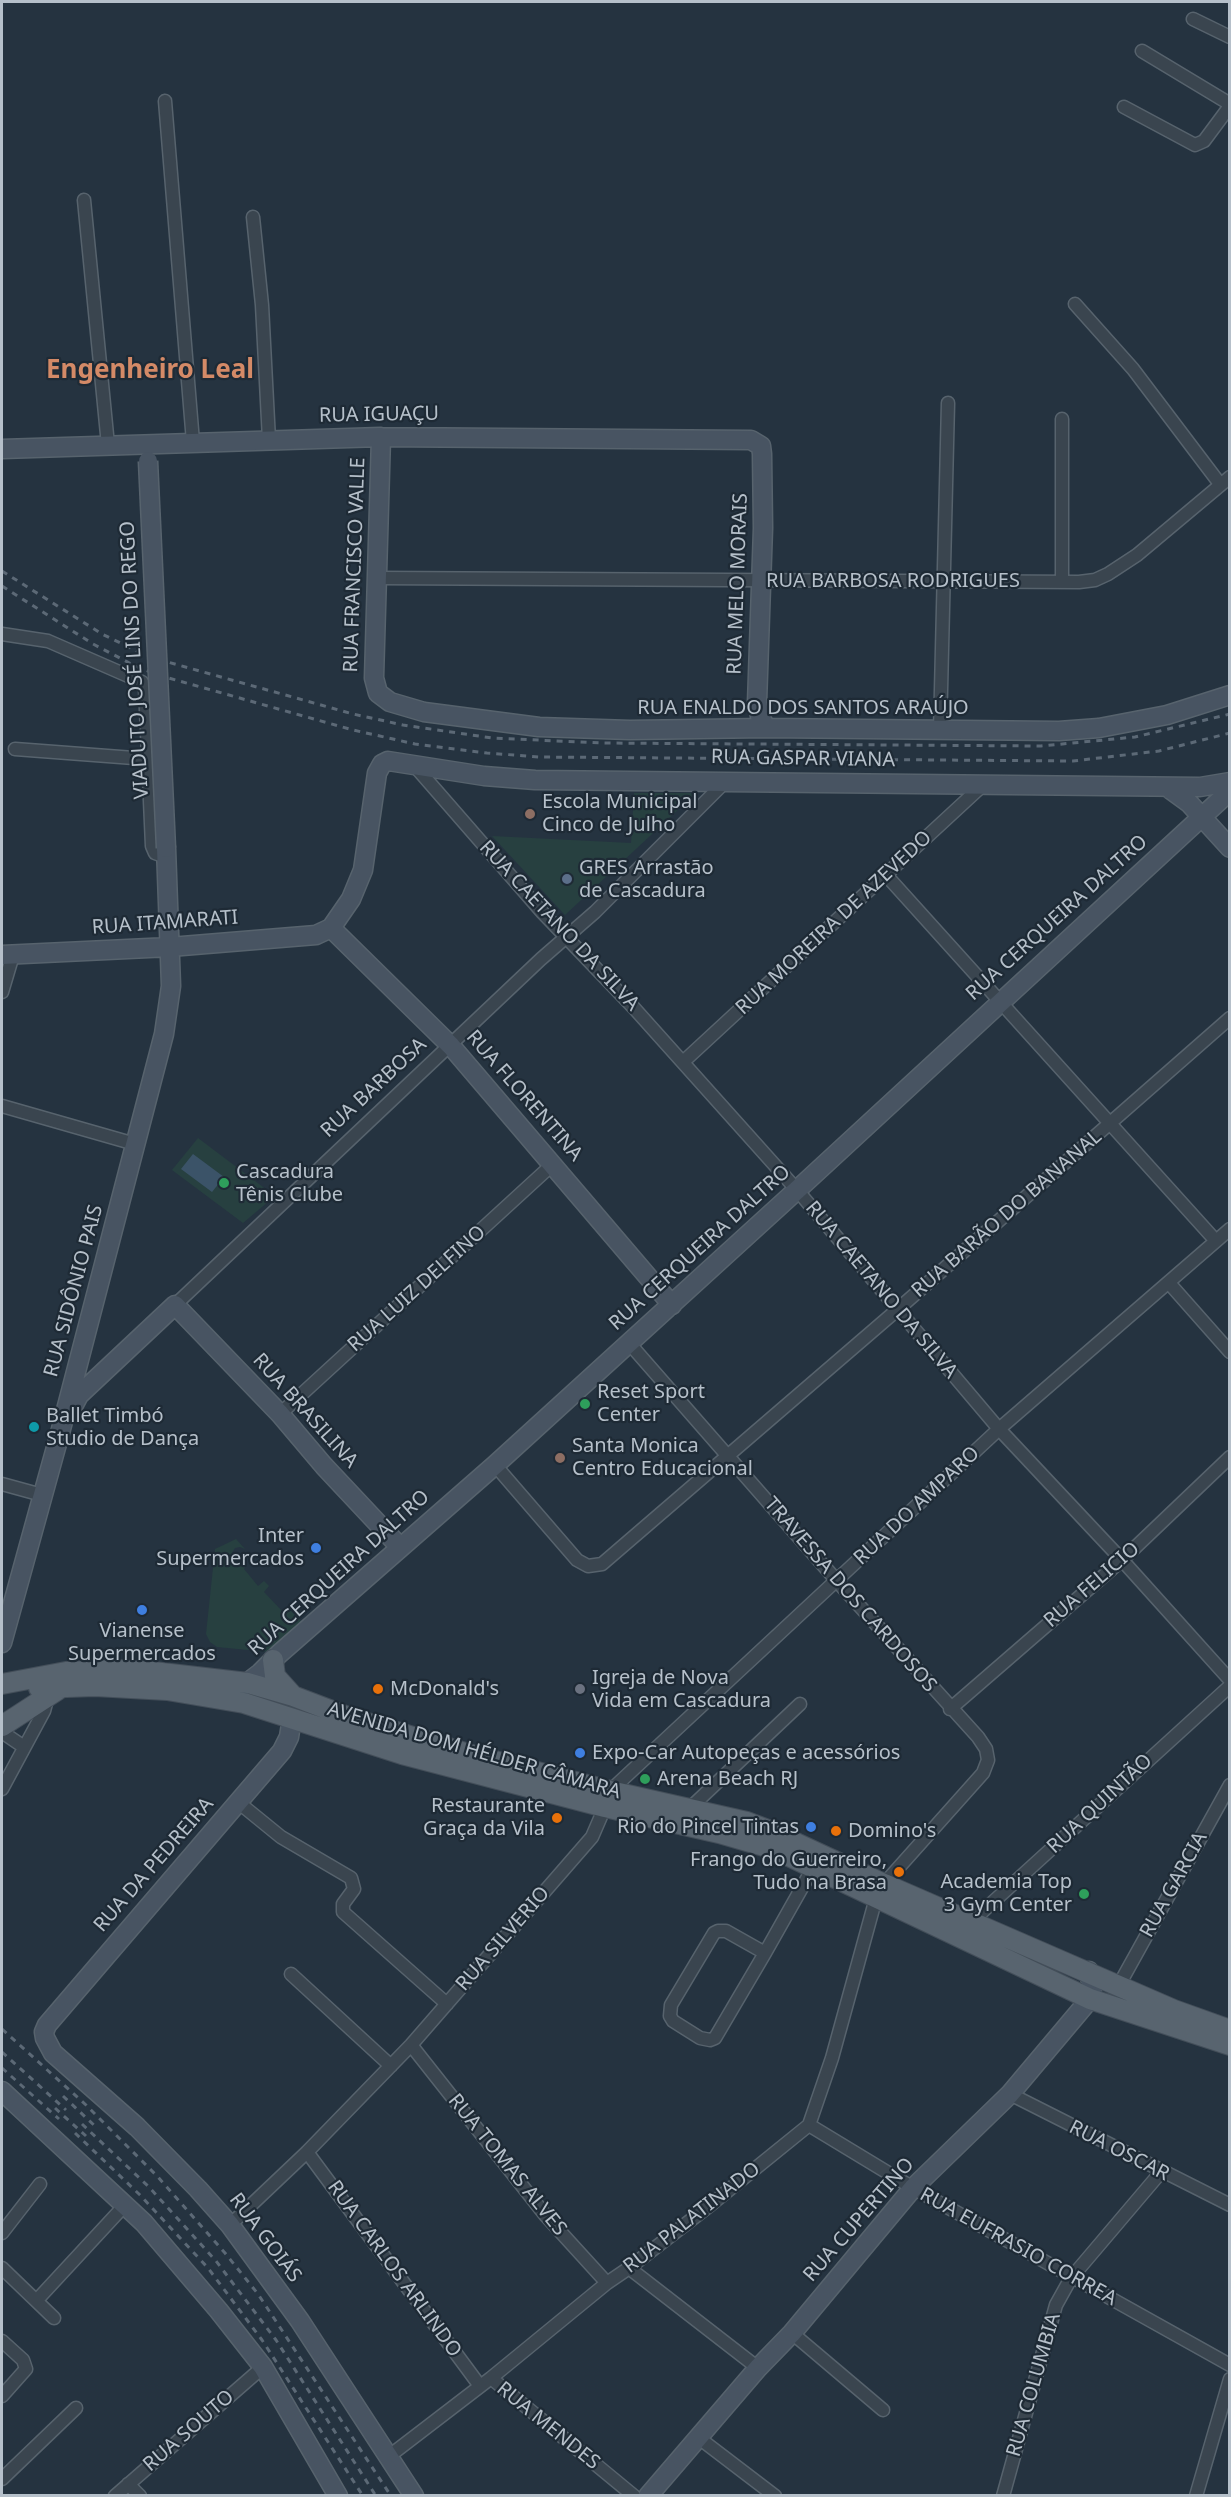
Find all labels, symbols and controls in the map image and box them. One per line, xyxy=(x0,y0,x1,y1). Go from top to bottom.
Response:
district label: Engenheiro Leal xyxy=(46,355,254,387)
street label: RUA IGUAÇU xyxy=(319,402,439,428)
street label: RUA FRANCISCO VALLE xyxy=(339,457,371,673)
street label: RUA MELO MORAIS xyxy=(723,493,753,675)
street label: VIADUTO JOSÉ LINS DO REGO xyxy=(116,520,154,800)
street label: RUA BARBOSA RODRIGUES xyxy=(766,569,1020,593)
street label: RUA ENALDO DOS SANTOS ARAÚJO xyxy=(637,696,969,720)
street label: RUA GASPAR VIANA xyxy=(711,745,895,773)
place label: Escola Municipal Cinco de Julho xyxy=(542,790,697,837)
marker: Escola Municipal Cinco de Julho xyxy=(523,807,537,821)
street label: RUA MOREIRA DE AZEVEDO xyxy=(731,826,937,1020)
street label: RUA CERQUEIRA DALTRO xyxy=(961,830,1153,1006)
street label: RUA CAETANO DA SILVA xyxy=(474,836,644,1016)
place label: GRES Arrastão de Cascadura xyxy=(579,856,714,903)
marker: GRES Arrastão de Cascadura xyxy=(560,872,574,886)
street label: RUA ITAMARATI xyxy=(91,906,239,940)
street label: RUA FLORENTINA xyxy=(461,1026,587,1166)
street label: RUA BARBOSA xyxy=(316,1033,432,1143)
street label: RUA BARÃO DO BANANAL xyxy=(907,1125,1107,1303)
place label: Cascadura Tênis Clube xyxy=(236,1160,343,1207)
street label: RUA CERQUEIRA DALTRO xyxy=(604,1160,796,1336)
marker: Cascadura Tênis Clube xyxy=(217,1176,231,1190)
street label: RUA CAETANO DA SILVA xyxy=(800,1197,962,1383)
street label: RUA SIDÔNIO PAIS xyxy=(39,1202,109,1380)
street label: RUA LUIZ DELFINO xyxy=(343,1221,491,1357)
street label: RUA BRASILINA xyxy=(247,1349,363,1473)
place label: Reset Sport Center xyxy=(597,1380,705,1427)
marker: Reset Sport Center xyxy=(578,1397,592,1411)
place label: Ballet Timbó Studio de Dança xyxy=(46,1404,199,1451)
marker: Ballet Timbó Studio de Dança xyxy=(27,1420,41,1434)
place label: Santa Monica Centro Educacional xyxy=(572,1434,753,1481)
street label: RUA DO AMPARO xyxy=(849,1442,985,1570)
marker: Santa Monica Centro Educacional xyxy=(553,1451,567,1465)
street label: RUA CERQUEIRA DALTRO xyxy=(243,1485,435,1661)
street label: TRAVESSA DOS CARDOSOS xyxy=(759,1493,941,1697)
place label: Inter Supermercados xyxy=(156,1524,304,1571)
street label: RUA FELICIO xyxy=(1039,1537,1145,1633)
marker: Inter Supermercados xyxy=(309,1541,323,1555)
marker: Vianense Supermercados xyxy=(135,1603,149,1617)
place label: Vianense Supermercados xyxy=(68,1619,216,1666)
place label: Igreja de Nova Vida em Cascadura xyxy=(592,1666,771,1713)
place label: McDonald's xyxy=(390,1677,499,1701)
marker: McDonald's xyxy=(371,1682,385,1696)
marker: Igreja de Nova Vida em Cascadura xyxy=(573,1682,587,1696)
street label: AVENIDA DOM HÉLDER CÂMARA xyxy=(325,1698,623,1804)
place label: Expo-Car Autopeças e acessórios xyxy=(592,1741,900,1765)
marker: Expo-Car Autopeças e acessórios xyxy=(573,1746,587,1760)
street label: RUA QUINTÃO xyxy=(1043,1749,1157,1859)
place label: Arena Beach RJ xyxy=(657,1767,798,1791)
marker: Arena Beach RJ xyxy=(638,1772,652,1786)
street label: RUA DA PEDREIRA xyxy=(89,1793,219,1937)
place label: Restaurante Graça da Vila xyxy=(423,1794,545,1841)
marker: Restaurante Graça da Vila xyxy=(550,1811,564,1825)
place label: Rio do Pincel Tintas xyxy=(617,1815,799,1839)
place label: Domino's xyxy=(848,1819,936,1843)
marker: Rio do Pincel Tintas xyxy=(804,1820,818,1834)
marker: Domino's xyxy=(829,1824,843,1838)
street label: RUA GARCIA xyxy=(1135,1828,1213,1942)
place label: Frango do Guerreiro, Tudo na Brasa xyxy=(690,1848,887,1895)
marker: Frango do Guerreiro, Tudo na Brasa xyxy=(892,1865,906,1879)
place label: Academia Top 3 Gym Center xyxy=(940,1870,1072,1917)
street label: RUA SILVERIO xyxy=(451,1882,555,1996)
marker: Academia Top 3 Gym Center xyxy=(1077,1887,1091,1901)
street label: RUA TOMAS ALVES xyxy=(443,2089,571,2241)
street label: RUA OSCAR xyxy=(1065,2115,1173,2187)
street label: RUA CUPERTINO xyxy=(799,2153,919,2287)
street label: RUA PALATINADO xyxy=(619,2157,765,2279)
street label: RUA CARLOS ARLINDO xyxy=(322,2176,466,2362)
street label: RUA EUFRASIO CORREA xyxy=(915,2183,1121,2311)
street label: RUA GOIÁS xyxy=(224,2189,306,2287)
street label: RUA COLUMBIA xyxy=(1002,2310,1066,2460)
street label: RUA MENDES xyxy=(491,2377,605,2475)
street label: RUA SOUTO xyxy=(139,2385,239,2477)

